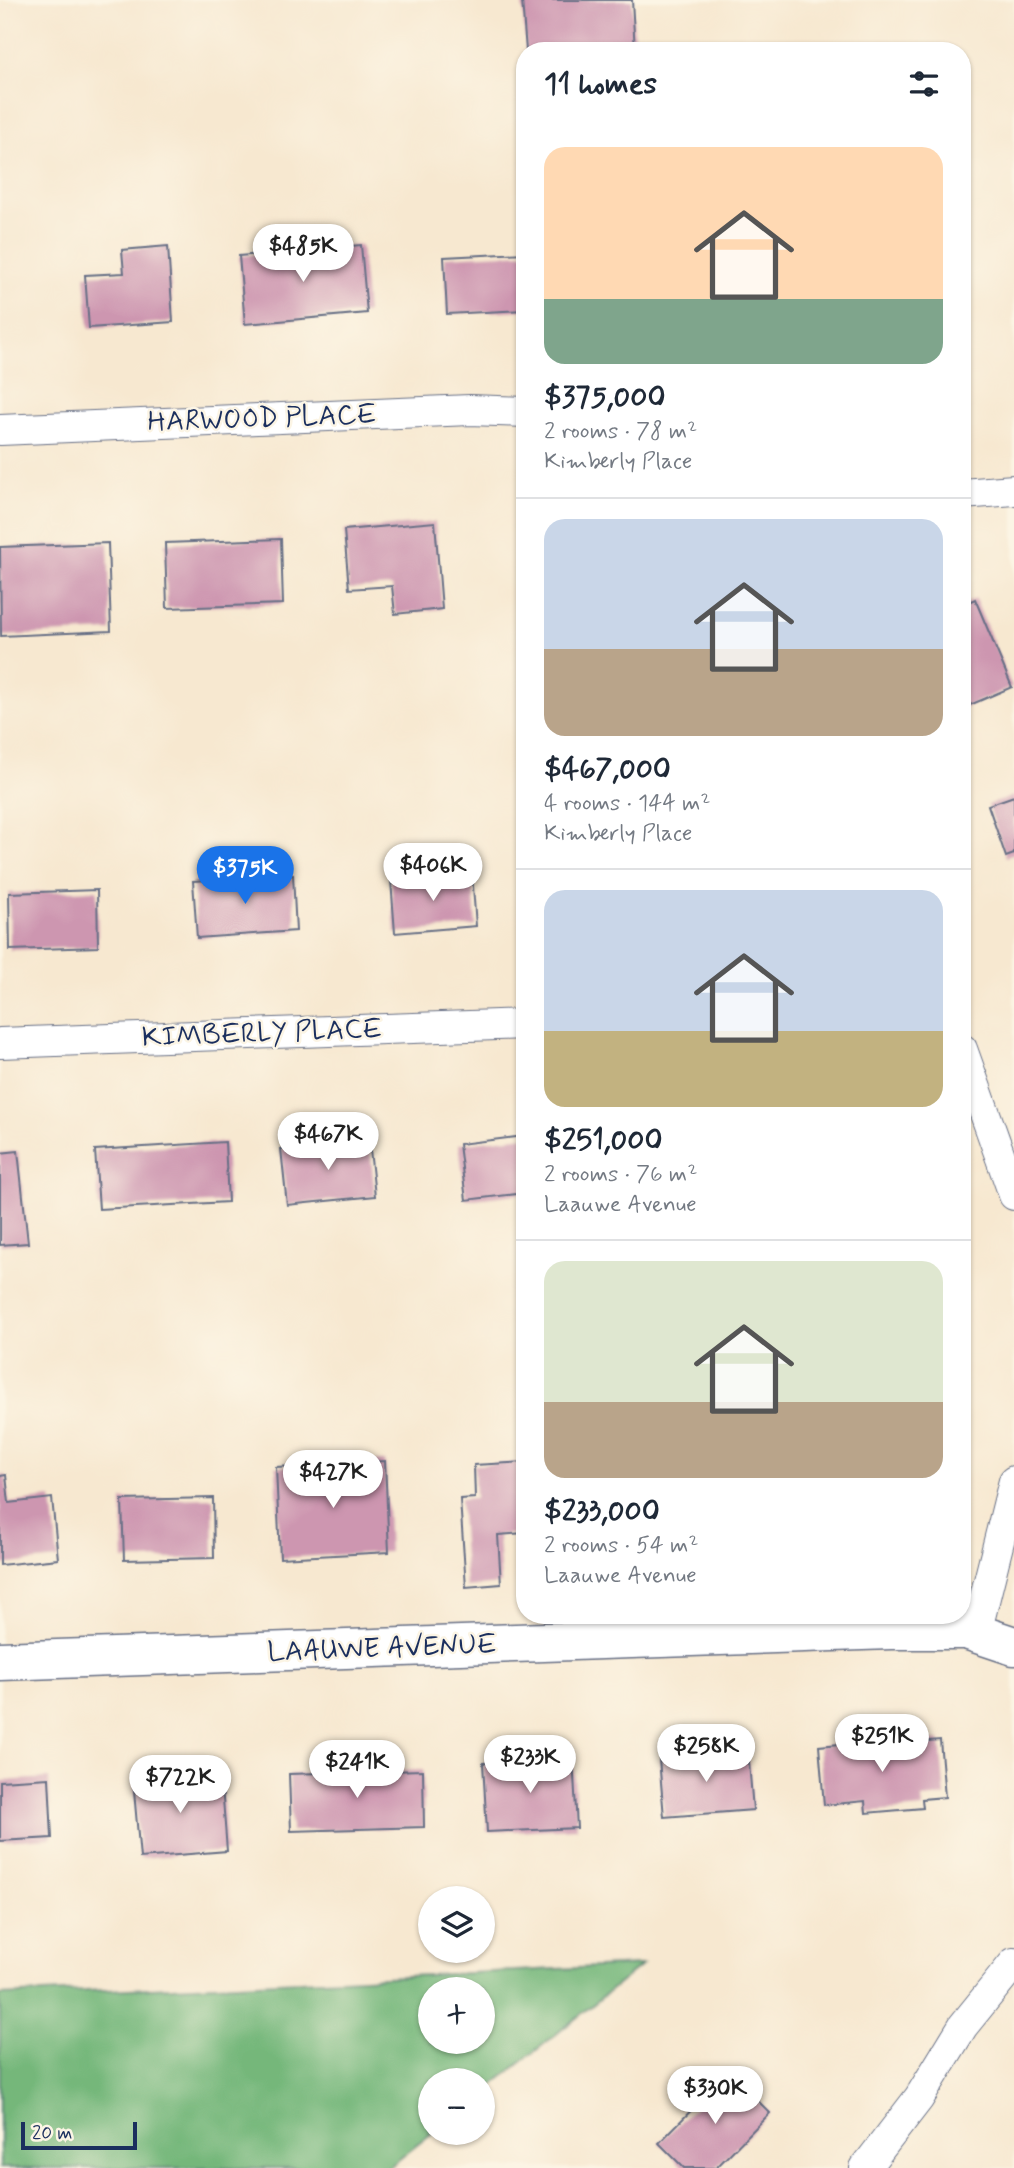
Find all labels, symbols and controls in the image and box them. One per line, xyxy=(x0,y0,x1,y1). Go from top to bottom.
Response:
text: 11 homes xyxy=(544,65,657,104)
icon: filters xyxy=(905,65,943,103)
icon: home xyxy=(681,192,807,318)
pin: $485K xyxy=(254,224,352,284)
text: $485K xyxy=(269,232,337,262)
text: $375,000 xyxy=(544,378,665,417)
street label: HARWOOD PLACE xyxy=(147,397,377,441)
text: 2 rooms · 78 m² xyxy=(544,417,697,447)
text: Kimberly Place xyxy=(544,447,692,477)
icon: home xyxy=(681,564,807,690)
text: $467,000 xyxy=(544,750,671,789)
text: 4 rooms · 144 m² xyxy=(544,789,711,819)
text: Kimberly Place xyxy=(544,819,692,849)
pin: $406K xyxy=(384,844,482,903)
pin: $375K xyxy=(196,846,294,906)
text: $406K xyxy=(399,851,467,881)
text: $375K xyxy=(213,854,277,884)
icon: home xyxy=(681,935,807,1061)
street label: KIMBERLY PLACE xyxy=(141,1011,383,1057)
pin: $467K xyxy=(279,1112,377,1172)
text: $467K xyxy=(294,1120,362,1150)
text: $251,000 xyxy=(544,1121,662,1160)
text: 2 rooms · 76 m² xyxy=(544,1160,697,1190)
text: Laauwe Avenue xyxy=(544,1190,697,1220)
icon: home xyxy=(681,1306,807,1432)
pin: $427K xyxy=(284,1450,382,1510)
text: $427K xyxy=(299,1458,367,1488)
text: $233,000 xyxy=(544,1492,660,1531)
text: 2 rooms · 54 m² xyxy=(544,1531,698,1561)
text: Laauwe Avenue xyxy=(544,1561,697,1591)
street label: LAAUWE AVENUE xyxy=(267,1627,497,1671)
pin: $251K xyxy=(833,1714,931,1774)
text: $251K xyxy=(851,1722,913,1752)
pin: $258K xyxy=(657,1724,755,1784)
text: $258K xyxy=(673,1732,739,1762)
pin: $233K xyxy=(481,1736,579,1795)
pin: $241K xyxy=(308,1741,406,1800)
text: $233K xyxy=(500,1743,560,1773)
text: $241K xyxy=(325,1748,389,1778)
pin: $722K xyxy=(131,1756,229,1815)
text: $722K xyxy=(145,1763,215,1793)
map controls xyxy=(418,1886,495,2145)
button: layers xyxy=(418,1886,495,1963)
button: + xyxy=(418,1977,495,2054)
pin: $330K xyxy=(666,2066,764,2126)
button: − xyxy=(418,2068,495,2145)
text: $330K xyxy=(683,2074,747,2104)
scale bar xyxy=(21,2119,136,2151)
text: 20 m xyxy=(32,2121,72,2146)

